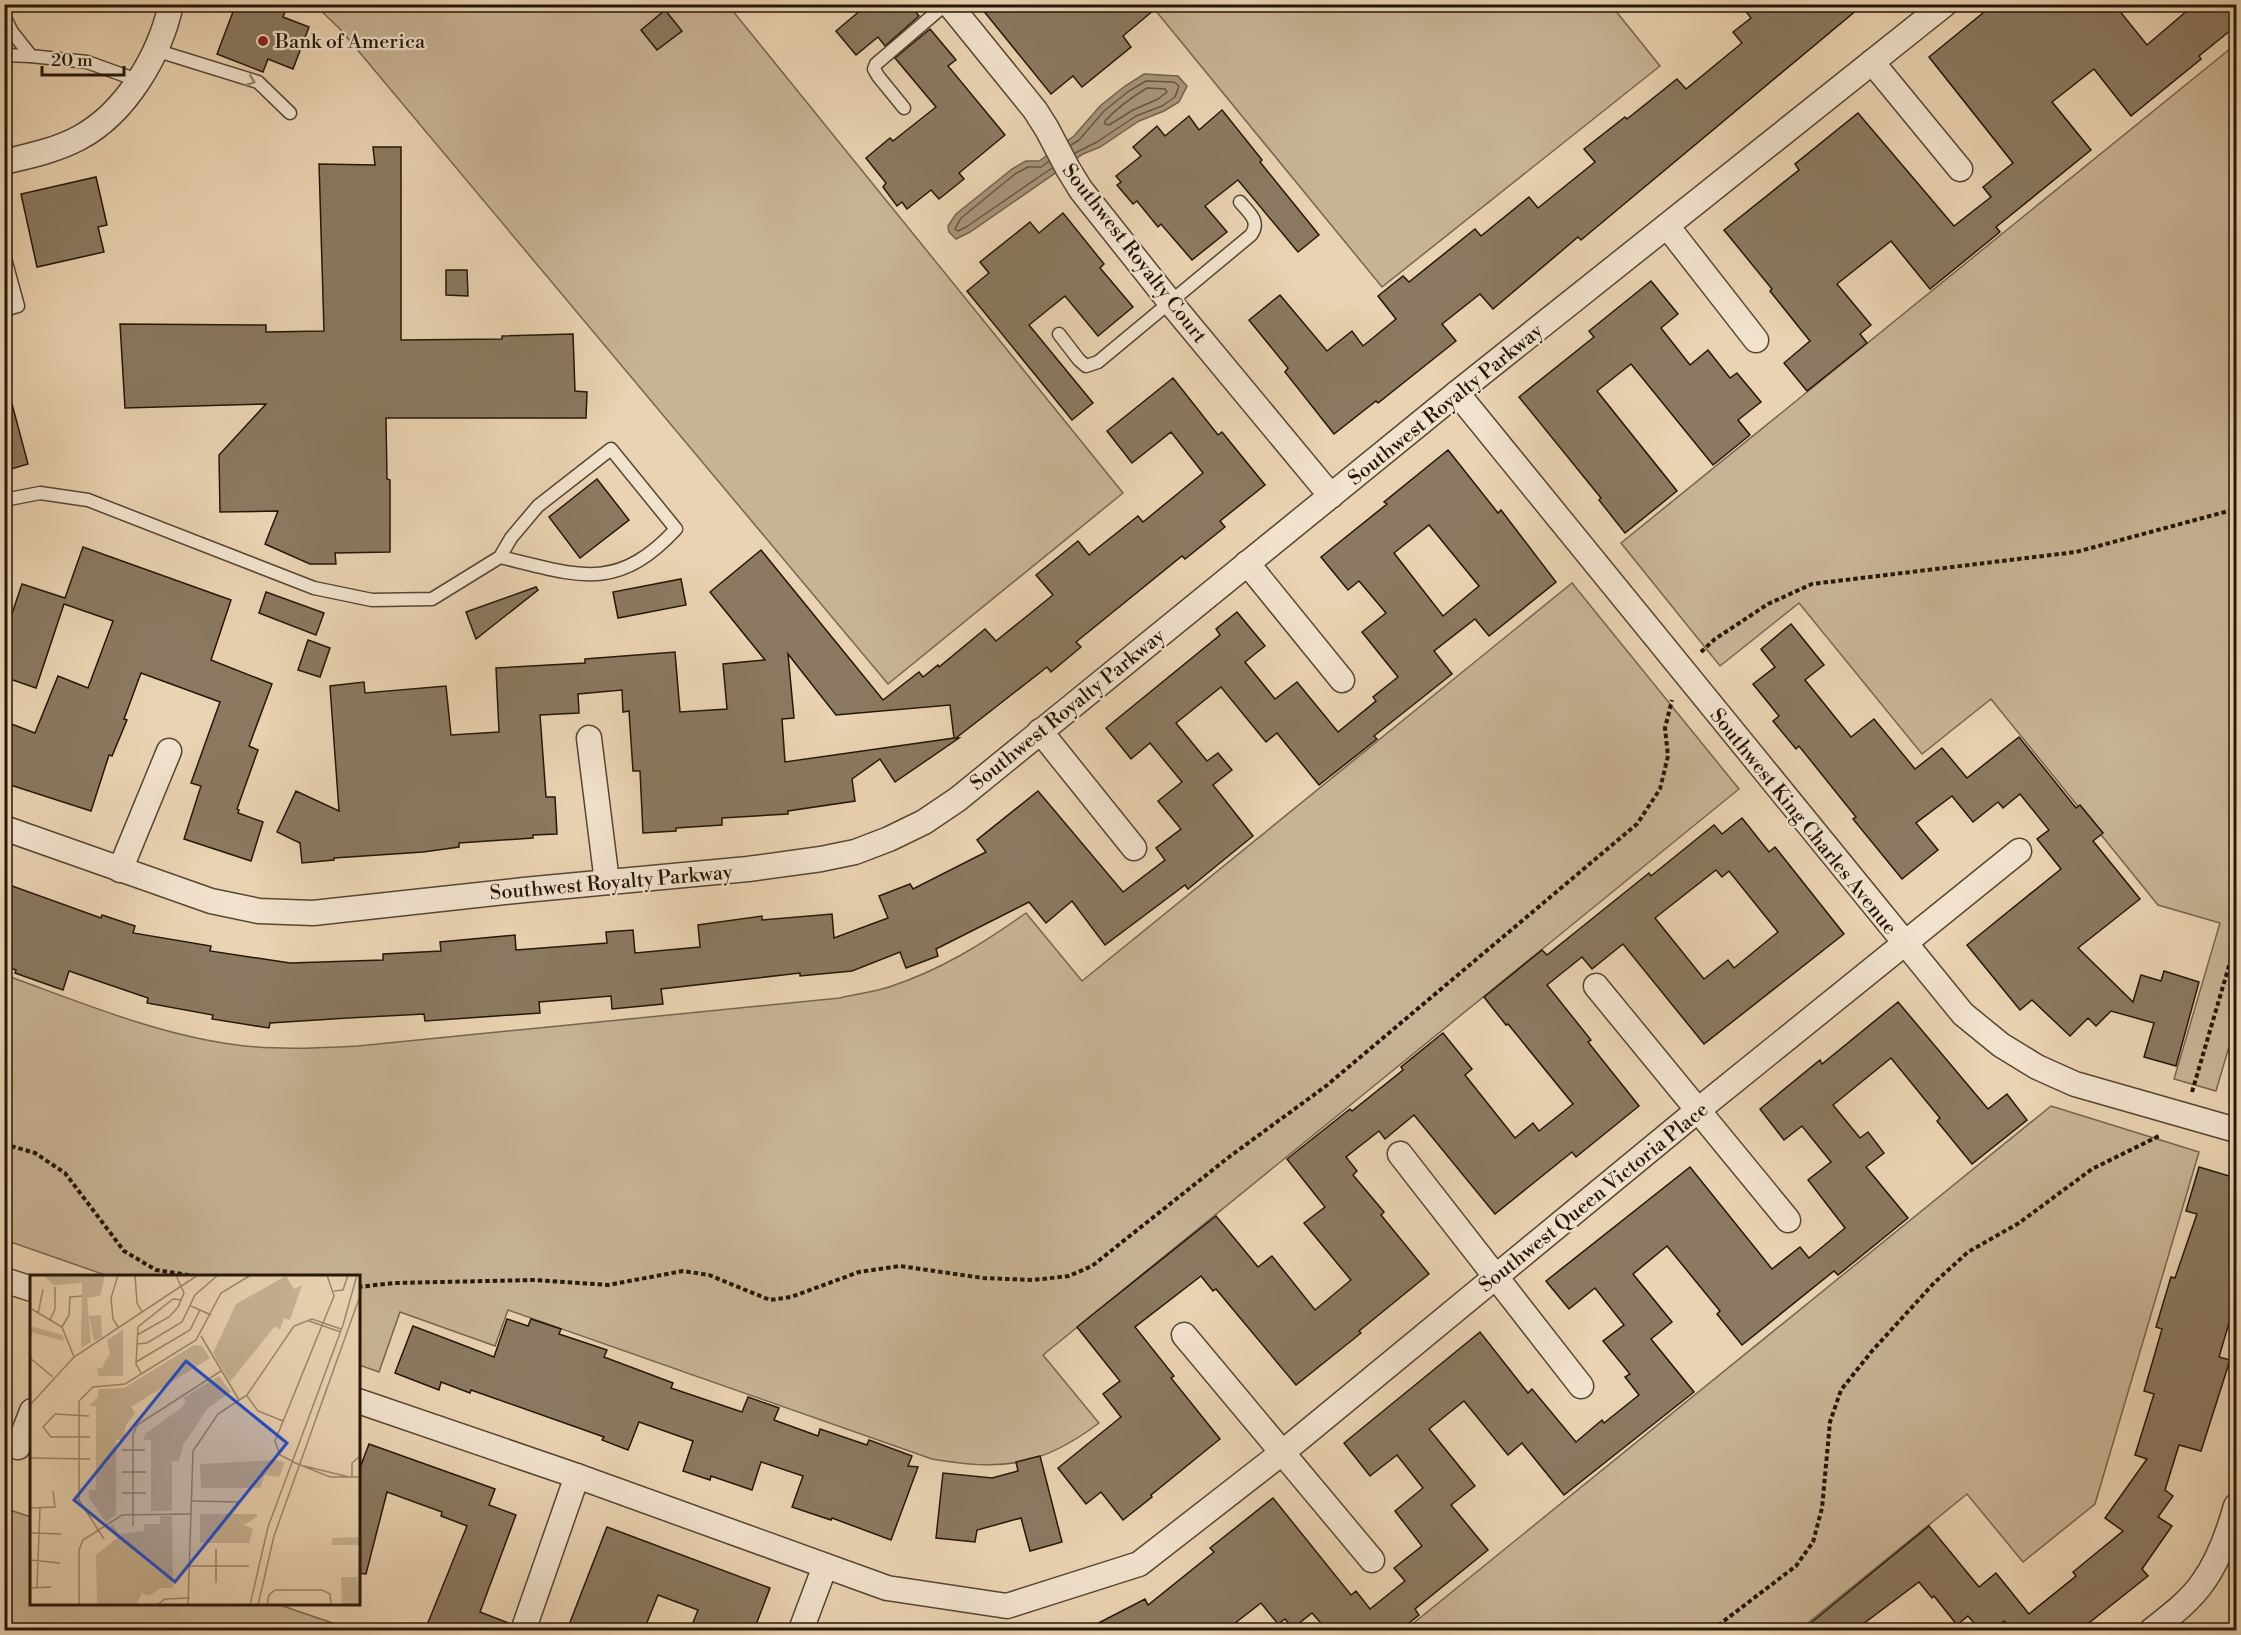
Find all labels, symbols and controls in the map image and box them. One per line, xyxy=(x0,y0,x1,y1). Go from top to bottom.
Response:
place label: Bank of America xyxy=(274,30,426,55)
marker: Bank of America xyxy=(256,34,270,48)
scale bar xyxy=(42,39,124,77)
text: 20 m xyxy=(51,49,93,72)
one-way arrow xyxy=(245,73,256,86)
street label: Southwest Royalty Court xyxy=(1056,159,1212,349)
street label: Southwest Royalty Parkway xyxy=(1343,319,1549,491)
street label: Southwest Royalty Parkway xyxy=(965,624,1171,796)
street label: Southwest King Charles Avenue xyxy=(1704,704,1902,940)
street label: Southwest Royalty Parkway xyxy=(489,860,734,907)
street label: Southwest Queen Victoria Place xyxy=(1474,1098,1714,1299)
inset map xyxy=(30,1275,360,1605)

